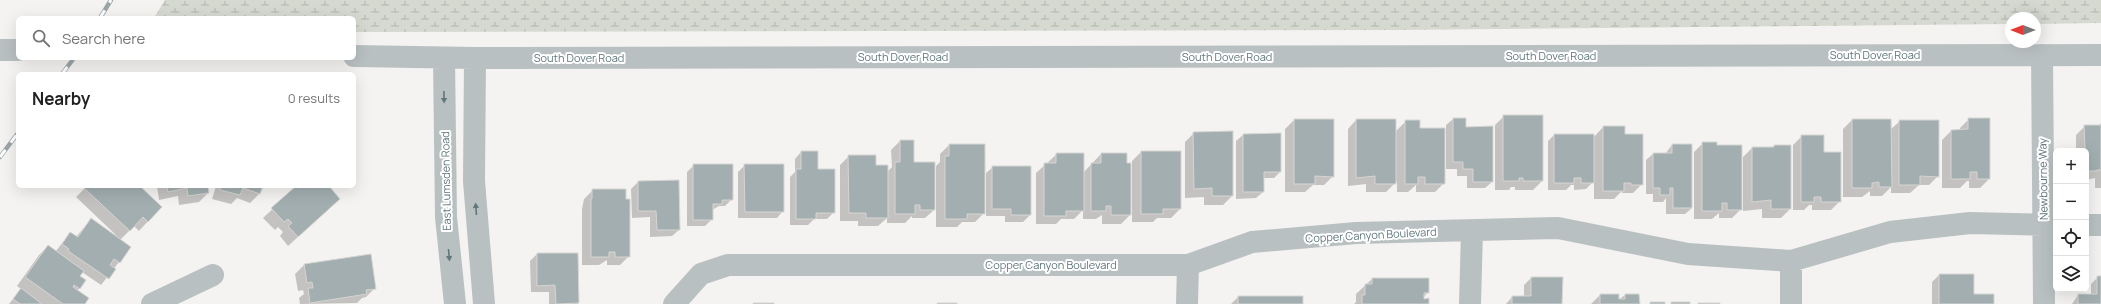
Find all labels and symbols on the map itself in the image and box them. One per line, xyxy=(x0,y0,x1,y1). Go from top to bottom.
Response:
north arrow xyxy=(2005,12,2041,48)
street label: South Dover Road xyxy=(1830,47,1920,62)
street label: South Dover Road xyxy=(1506,48,1596,63)
street label: South Dover Road xyxy=(858,49,948,64)
street label: South Dover Road xyxy=(1182,49,1272,64)
street label: South Dover Road xyxy=(534,50,624,65)
one-way arrow xyxy=(441,91,447,104)
street label: East Lumsden Road xyxy=(437,131,454,231)
street label: Newbourne Way xyxy=(2034,138,2051,220)
one-way arrow xyxy=(473,203,480,215)
street label: Copper Canyon Boulevard xyxy=(1305,224,1437,245)
one-way arrow xyxy=(446,249,453,261)
street label: Copper Canyon Boulevard xyxy=(985,257,1117,272)

